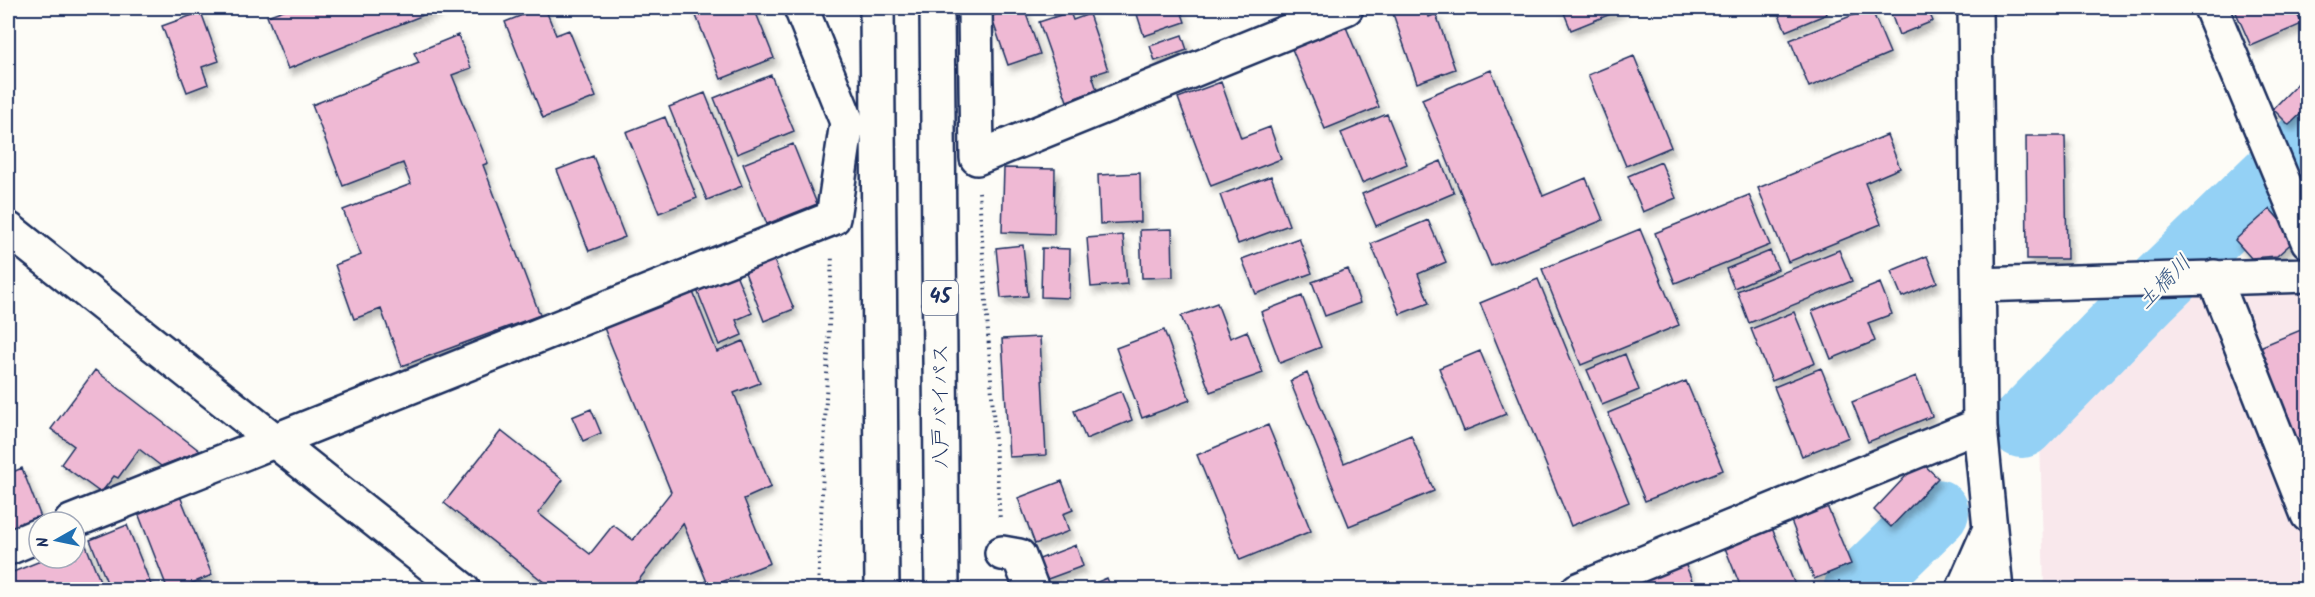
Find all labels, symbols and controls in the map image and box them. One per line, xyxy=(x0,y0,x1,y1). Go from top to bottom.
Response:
water label: 土橋川 xyxy=(2129,247,2201,319)
road number: 45 xyxy=(922,281,958,315)
street label: 八戸バイパス xyxy=(925,343,958,469)
north arrow xyxy=(27,510,87,570)
text: N xyxy=(31,535,57,549)

